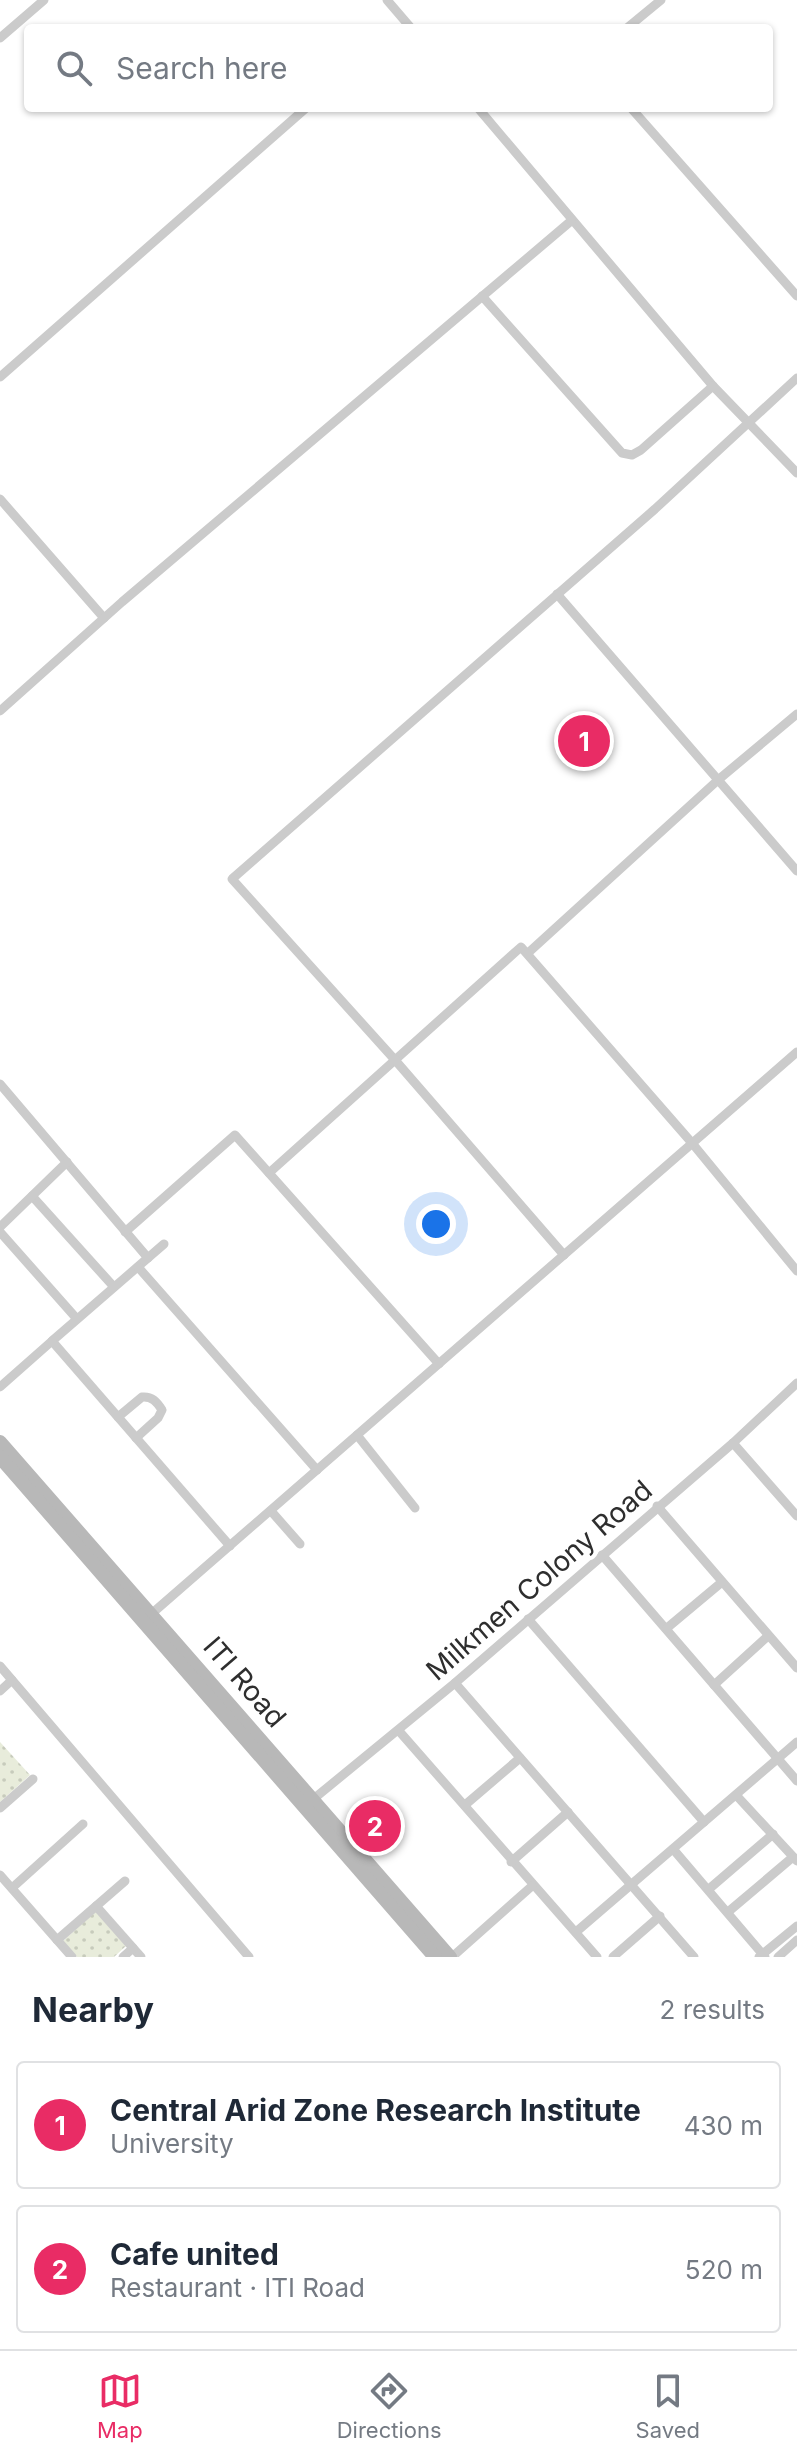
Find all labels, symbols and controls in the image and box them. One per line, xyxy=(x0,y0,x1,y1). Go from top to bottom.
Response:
search box xyxy=(24,24,773,112)
icon: search xyxy=(52,46,96,90)
text: Search here xyxy=(116,50,288,86)
pin: 1 xyxy=(558,711,610,771)
your location xyxy=(416,1204,456,1244)
street label: Milkmen Colony Road xyxy=(419,1473,659,1687)
street label: ITI Road xyxy=(197,1630,293,1734)
pin: 2 xyxy=(349,1796,401,1856)
text: Nearby xyxy=(32,1989,154,2030)
text: 2 results xyxy=(660,1994,765,2025)
text: Central Arid Zone Research Institute xyxy=(110,2092,641,2128)
text: 1 xyxy=(54,2110,66,2141)
text: 430 m xyxy=(684,2110,763,2141)
text: University xyxy=(110,2128,234,2159)
text: Cafe united xyxy=(110,2236,279,2272)
text: 2 xyxy=(52,2254,68,2285)
text: 520 m xyxy=(685,2254,763,2285)
text: Restaurant · ITI Road xyxy=(110,2272,365,2303)
tab: Map xyxy=(97,2369,143,2443)
tab: Directions xyxy=(337,2369,442,2443)
tab: Saved xyxy=(636,2369,700,2443)

